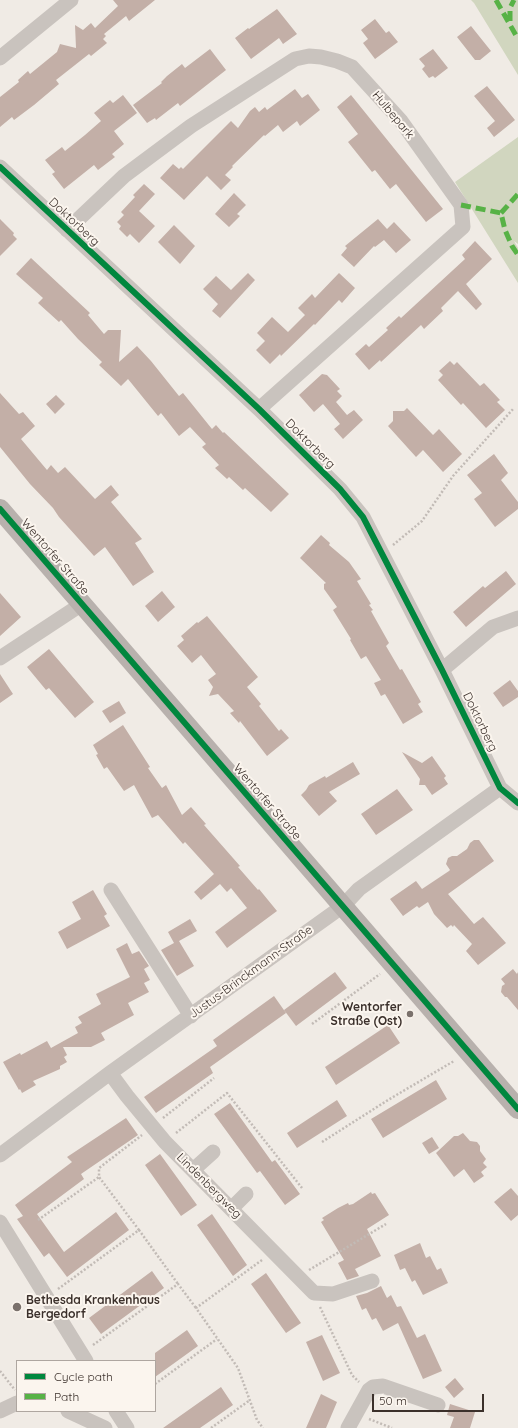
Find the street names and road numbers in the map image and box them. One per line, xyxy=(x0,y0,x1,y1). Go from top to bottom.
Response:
street label: Hulbepark xyxy=(369,88,417,142)
street label: Doktorberg xyxy=(46,195,102,249)
street label: Doktorberg xyxy=(282,416,338,472)
street label: Wentorfer Straße xyxy=(18,516,92,598)
street label: Doktorberg xyxy=(459,690,501,754)
street label: Wentorfer Straße xyxy=(230,761,304,843)
street label: Justus-Brinckmann-Straße xyxy=(187,923,315,1021)
street label: Lindenbergweg xyxy=(173,1150,245,1222)

